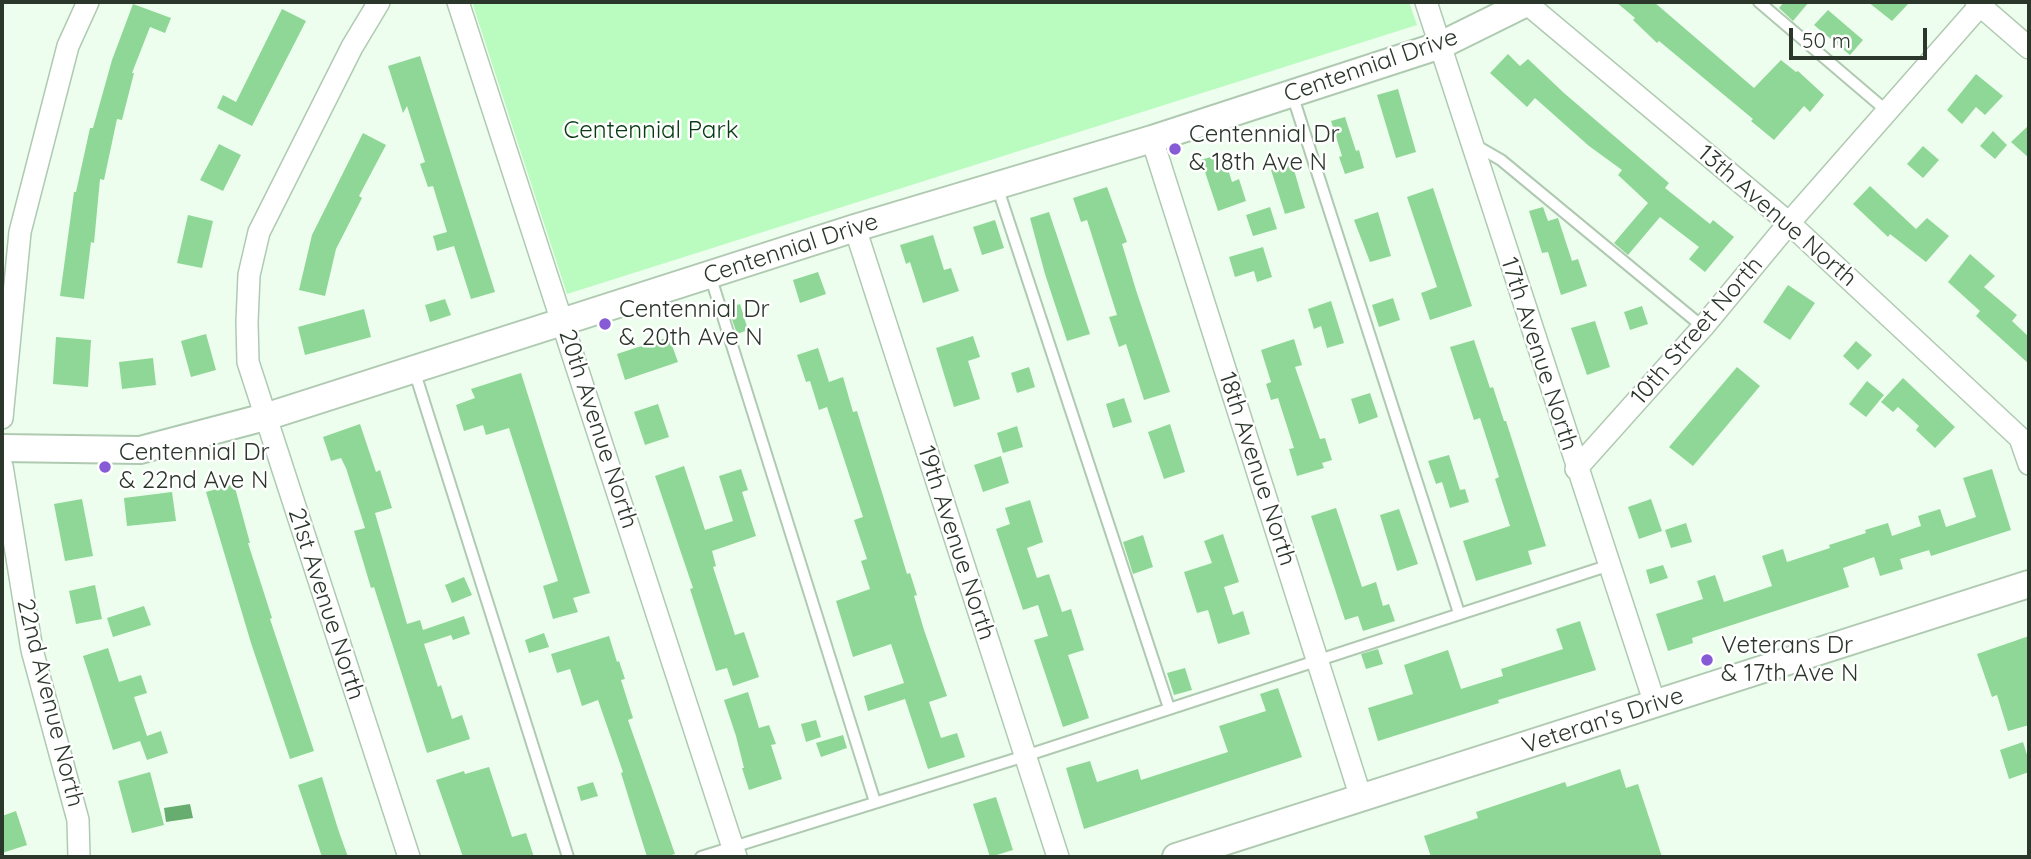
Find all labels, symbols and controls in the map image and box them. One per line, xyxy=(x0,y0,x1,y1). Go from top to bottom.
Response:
scale bar xyxy=(1793,14,1931,58)
street label: Centennial Drive xyxy=(1280,23,1462,109)
text: 50 m xyxy=(1802,27,1851,53)
park label: Centennial Park xyxy=(564,117,738,145)
place label: Centennial Dr & 18th Ave N xyxy=(1189,121,1340,177)
street label: 13th Avenue North xyxy=(1692,139,1862,293)
marker: Centennial Dr & 18th Ave N xyxy=(1167,141,1183,157)
street label: Centennial Drive xyxy=(700,207,882,291)
street label: 10th Street North xyxy=(1625,251,1769,411)
street label: 17th Avenue North xyxy=(1494,254,1584,454)
place label: Centennial Dr & 20th Ave N xyxy=(619,296,770,352)
marker: Centennial Dr & 20th Ave N xyxy=(597,316,613,332)
street label: 20th Avenue North xyxy=(552,326,644,532)
street label: 18th Avenue North xyxy=(1212,369,1302,569)
place label: Centennial Dr & 22nd Ave N xyxy=(119,439,270,495)
street label: 19th Avenue North xyxy=(911,442,1001,644)
marker: Centennial Dr & 22nd Ave N xyxy=(97,459,113,475)
street label: 21st Avenue North xyxy=(281,505,371,703)
street label: 22nd Avenue North xyxy=(10,596,90,810)
place label: Veterans Dr & 17th Ave N xyxy=(1721,632,1858,688)
marker: Veterans Dr & 17th Ave N xyxy=(1699,652,1715,668)
street label: Veteran's Drive xyxy=(1519,681,1687,761)

